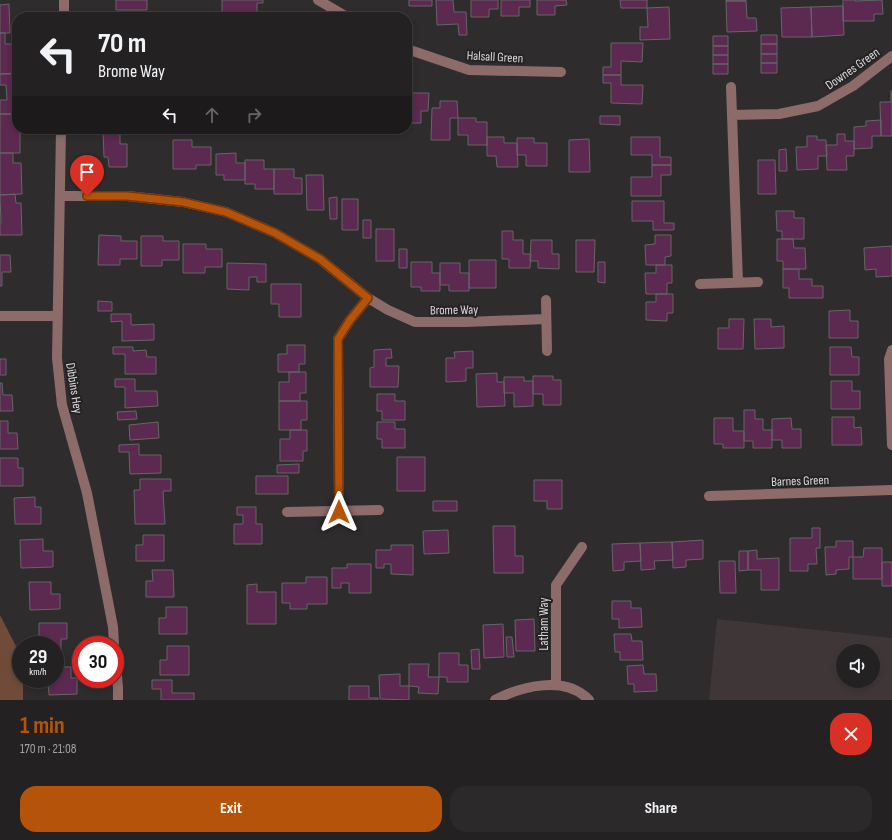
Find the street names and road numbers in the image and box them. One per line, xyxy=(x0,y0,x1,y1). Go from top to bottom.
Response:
street label: Downes Green xyxy=(822,44,883,93)
street label: Halsall Green xyxy=(466,48,524,66)
street label: Brome Way xyxy=(430,302,478,318)
street label: Dibbins Hey xyxy=(62,362,86,415)
street label: Barnes Green xyxy=(771,472,829,490)
street label: Latham Way xyxy=(536,598,552,650)

